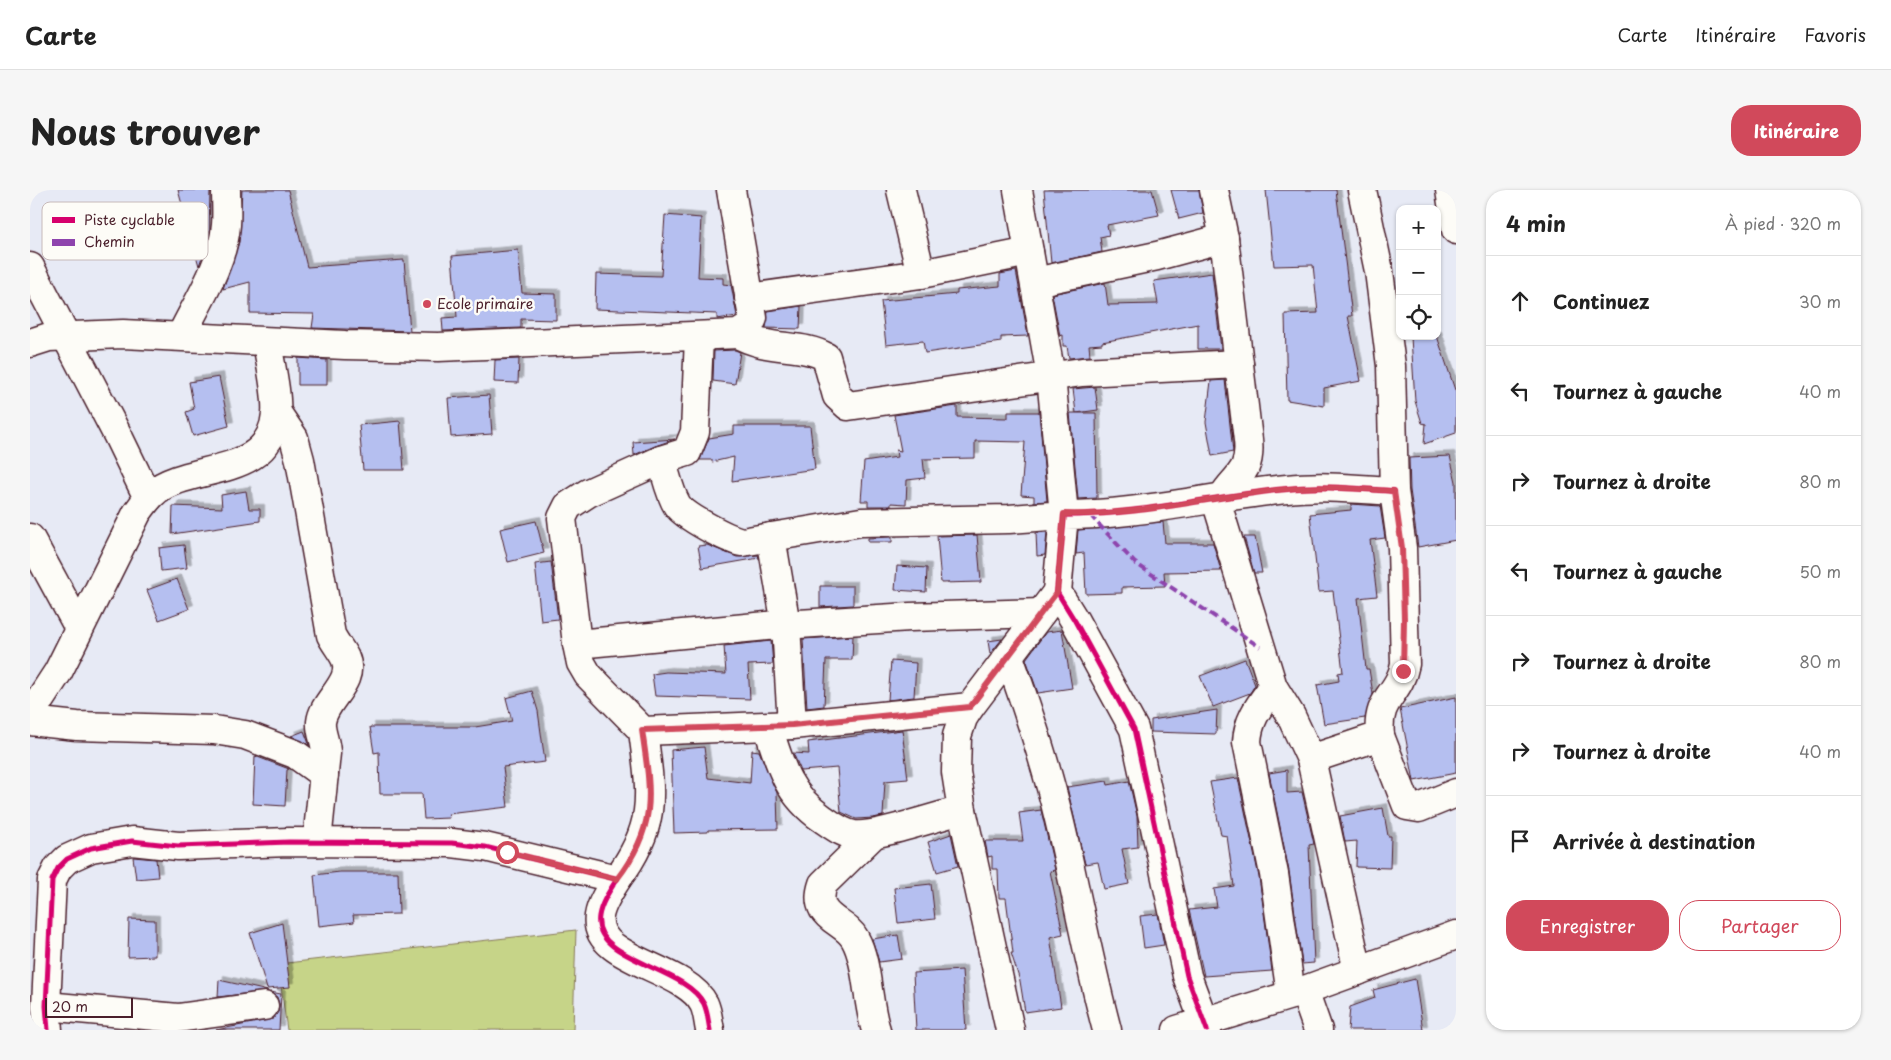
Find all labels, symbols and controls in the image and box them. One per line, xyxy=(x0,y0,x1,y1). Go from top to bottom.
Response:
text: Carte xyxy=(25,17,97,53)
text: Carte xyxy=(1617,21,1667,48)
text: Itinéraire xyxy=(1695,21,1776,48)
text: Favoris xyxy=(1804,21,1866,48)
text: Nous trouver xyxy=(30,104,260,157)
button: Itinéraire xyxy=(1731,105,1861,156)
legend xyxy=(42,202,208,260)
map controls xyxy=(1396,205,1441,340)
button: + xyxy=(1396,205,1441,250)
text: 4 min xyxy=(1506,207,1566,239)
text: Piste cyclable xyxy=(84,209,175,230)
text: À pied · 320 m xyxy=(1725,211,1841,235)
text: Chemin xyxy=(84,231,135,252)
button: − xyxy=(1396,250,1441,295)
icon: ahead xyxy=(1506,287,1534,315)
text: Continuez xyxy=(1553,287,1650,315)
text: 30 m xyxy=(1799,289,1841,313)
place label: Ecole primaire xyxy=(437,293,533,314)
button: locate xyxy=(1396,295,1441,340)
marker: Ecole primaire xyxy=(421,298,433,310)
icon: left xyxy=(1506,377,1534,405)
text: Tournez à gauche xyxy=(1553,377,1722,405)
text: 40 m xyxy=(1799,379,1841,403)
icon: right xyxy=(1506,467,1534,495)
text: Tournez à droite xyxy=(1553,467,1711,495)
text: 80 m xyxy=(1799,469,1841,493)
icon: left xyxy=(1506,557,1534,585)
text: Tournez à gauche xyxy=(1553,557,1722,585)
text: 50 m xyxy=(1800,559,1841,583)
icon: right xyxy=(1506,647,1534,675)
text: Tournez à droite xyxy=(1553,647,1711,675)
text: 80 m xyxy=(1799,649,1841,673)
route end xyxy=(1392,660,1415,683)
icon: right xyxy=(1506,737,1534,765)
text: Tournez à droite xyxy=(1553,737,1711,765)
text: 40 m xyxy=(1799,739,1841,763)
icon: arrive xyxy=(1506,827,1534,855)
text: Arrivée à destination xyxy=(1553,827,1756,855)
route start xyxy=(496,841,519,864)
button: Enregistrer xyxy=(1506,900,1669,951)
button: Partager xyxy=(1679,900,1841,951)
scale bar xyxy=(45,995,132,1018)
text: 20 m xyxy=(52,996,88,1017)

